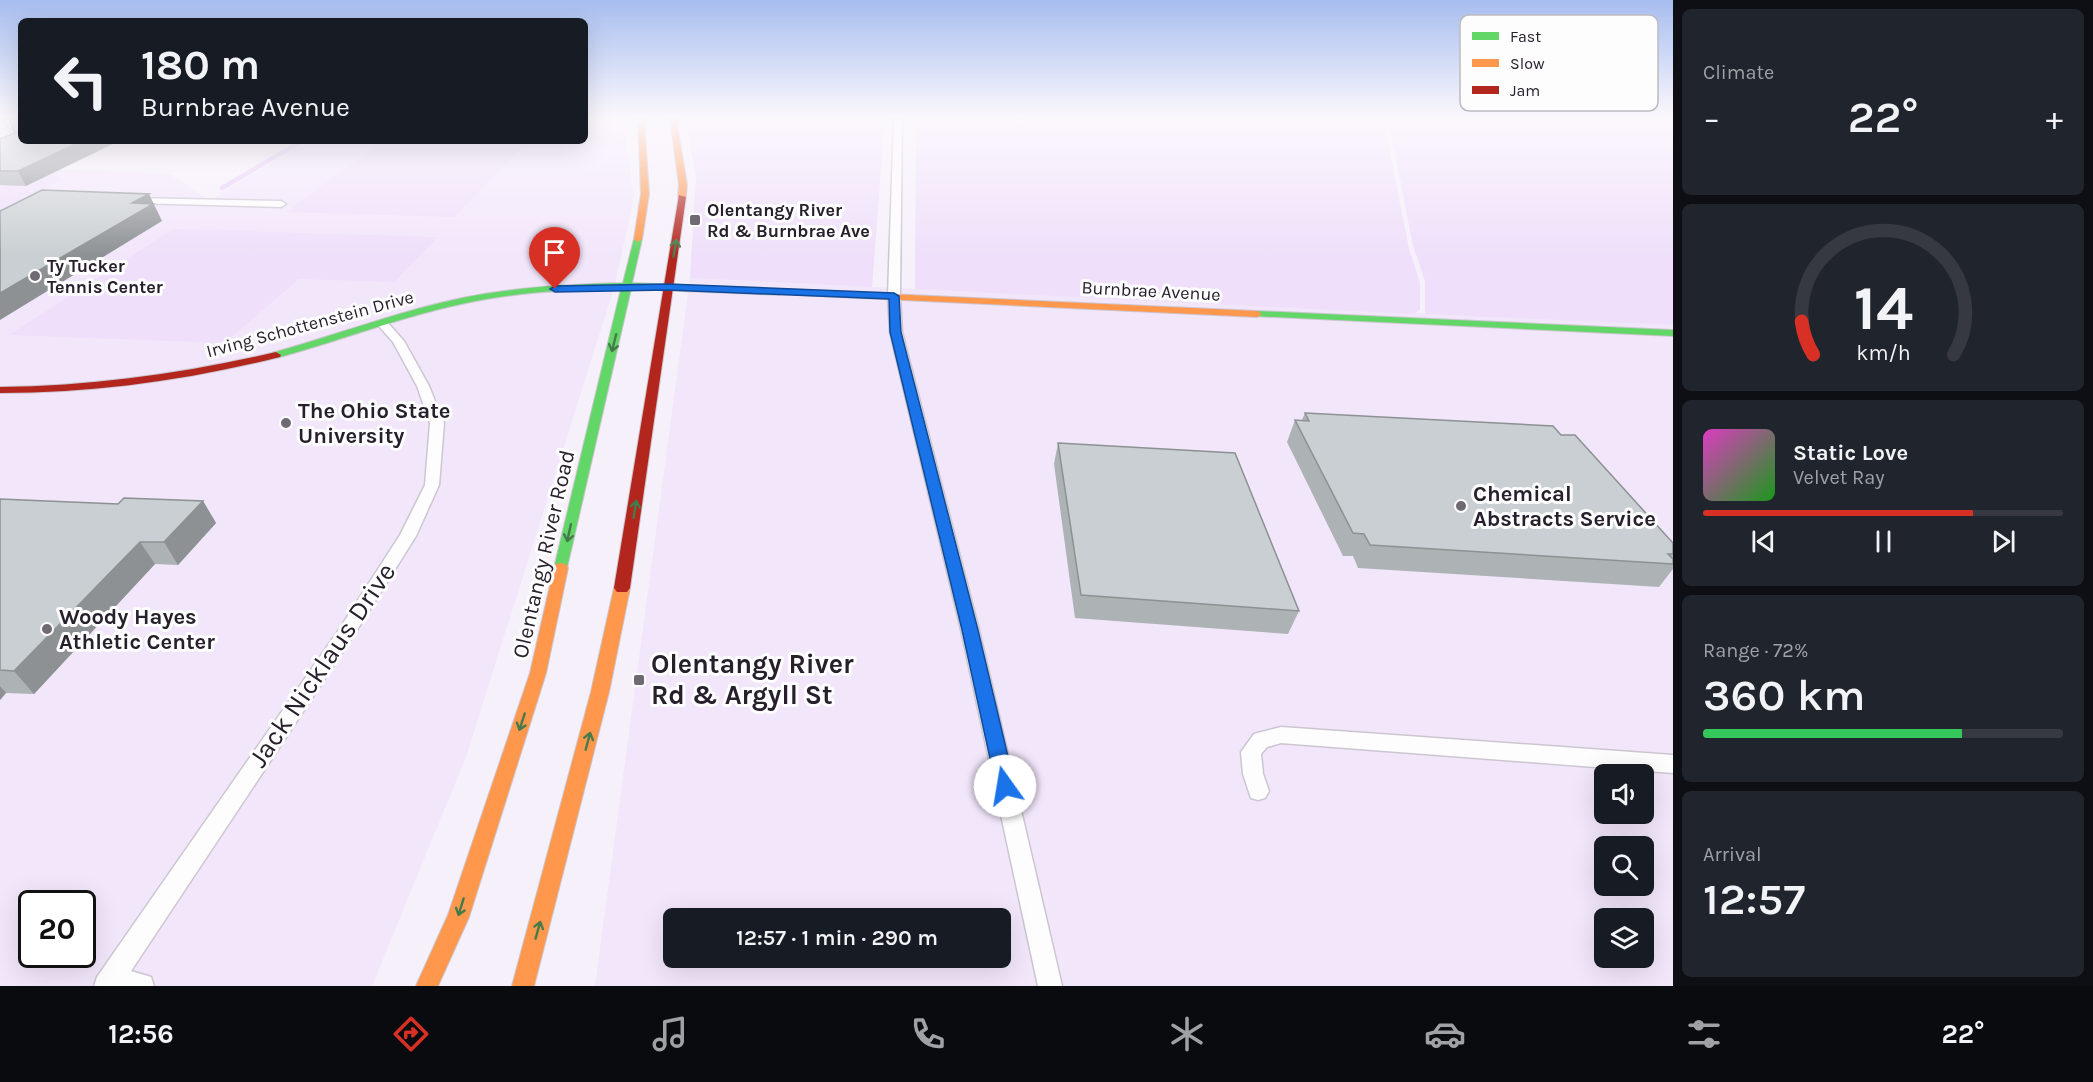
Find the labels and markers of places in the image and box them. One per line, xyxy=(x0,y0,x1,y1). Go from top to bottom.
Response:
place label: Olentangy River Rd & Burnbrae Ave xyxy=(707,199,870,242)
marker: Olentangy River Rd & Burnbrae Ave xyxy=(688,213,702,227)
pin xyxy=(529,227,580,289)
place label: Ty Tucker Tennis Center xyxy=(47,255,163,298)
marker: Ty Tucker Tennis Center xyxy=(28,269,42,283)
place label: The Ohio State University xyxy=(298,398,451,449)
marker: The Ohio State University xyxy=(279,416,293,430)
place label: Chemical Abstracts Service xyxy=(1473,481,1656,532)
marker: Chemical Abstracts Service xyxy=(1454,499,1468,513)
place label: Woody Hayes Athletic Center xyxy=(59,604,215,655)
marker: Woody Hayes Athletic Center xyxy=(40,622,54,636)
place label: Olentangy River Rd & Argyll St xyxy=(651,648,854,711)
marker: Olentangy River Rd & Argyll St xyxy=(632,673,646,687)

